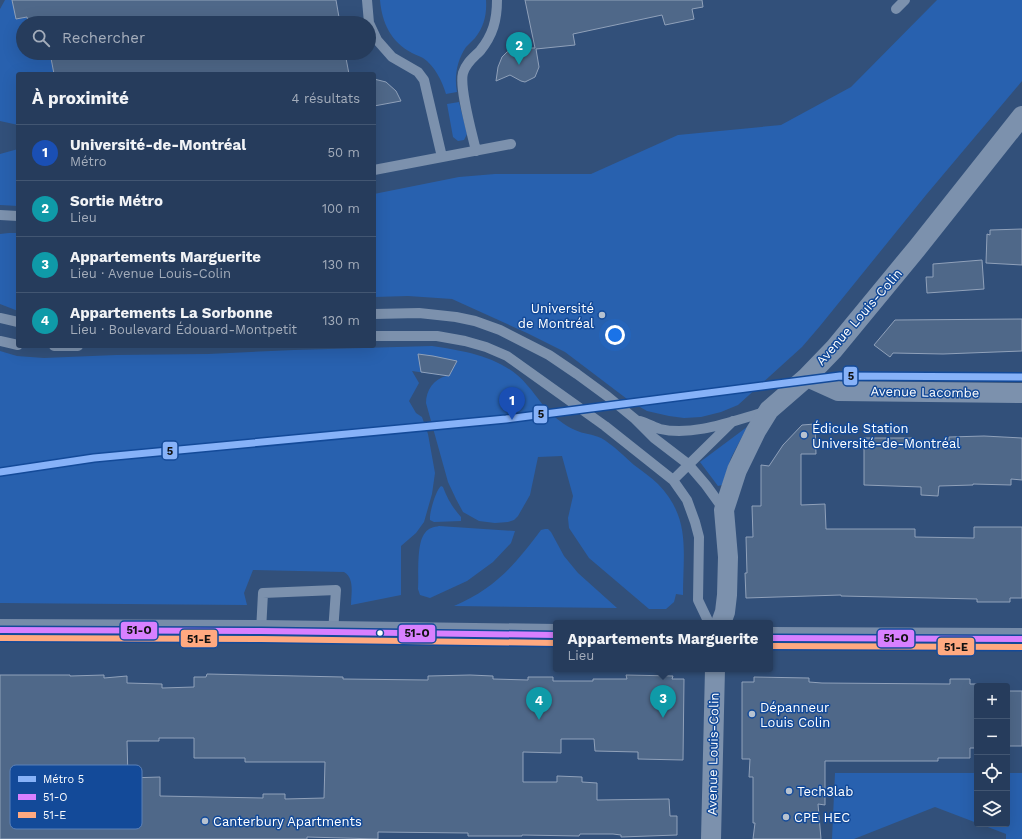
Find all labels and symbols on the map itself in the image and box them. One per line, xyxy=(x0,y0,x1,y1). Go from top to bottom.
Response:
pin: 2 xyxy=(506,32,532,65)
street label: Avenue Louis-Colin xyxy=(813,266,905,368)
place label: Université de Montréal xyxy=(518,301,594,331)
marker: Université de Montréal xyxy=(597,310,607,320)
your location xyxy=(605,325,625,345)
line badge: 5 xyxy=(843,366,858,386)
text: 5 xyxy=(848,370,854,383)
street label: Avenue Lacombe xyxy=(871,384,979,400)
pin: 1 xyxy=(499,387,525,420)
line badge: 5 xyxy=(533,405,548,424)
text: 5 xyxy=(538,408,544,421)
place label: Édicule Station Université-de-Montréal xyxy=(812,420,960,451)
marker: Édicule Station Université-de-Montréal xyxy=(799,430,809,440)
line badge: 5 xyxy=(162,441,178,460)
text: 5 xyxy=(167,445,173,458)
line badge: 51-O xyxy=(120,621,158,640)
text: 51-O xyxy=(126,624,152,637)
line badge: 51-O xyxy=(398,624,436,643)
text: 51-O xyxy=(404,627,430,640)
unlabelled marker xyxy=(375,628,385,638)
line badge: 51-E xyxy=(180,629,218,648)
line badge: 51-O xyxy=(877,629,915,648)
text: 51-O xyxy=(883,632,909,645)
text: 51-E xyxy=(187,633,211,646)
line badge: 51-E xyxy=(937,637,975,656)
text: 51-E xyxy=(944,641,968,654)
pin: 3 xyxy=(650,685,676,718)
pin: 4 xyxy=(526,687,552,720)
street label: Avenue Louis-Colin xyxy=(704,692,722,816)
place label: Dépanneur Louis Colin xyxy=(760,700,830,730)
marker: Dépanneur Louis Colin xyxy=(747,709,757,719)
legend xyxy=(10,765,142,829)
text: Métro 5 xyxy=(43,773,84,786)
place label: Tech3lab xyxy=(797,784,853,799)
marker: Tech3lab xyxy=(784,786,794,796)
text: 51-O xyxy=(43,791,68,804)
text: 51-E xyxy=(43,809,66,822)
place label: CPE HEC xyxy=(794,810,850,825)
marker: CPE HEC xyxy=(781,812,791,822)
place label: Canterbury Apartments xyxy=(213,814,362,829)
marker: Canterbury Apartments xyxy=(200,816,210,826)

